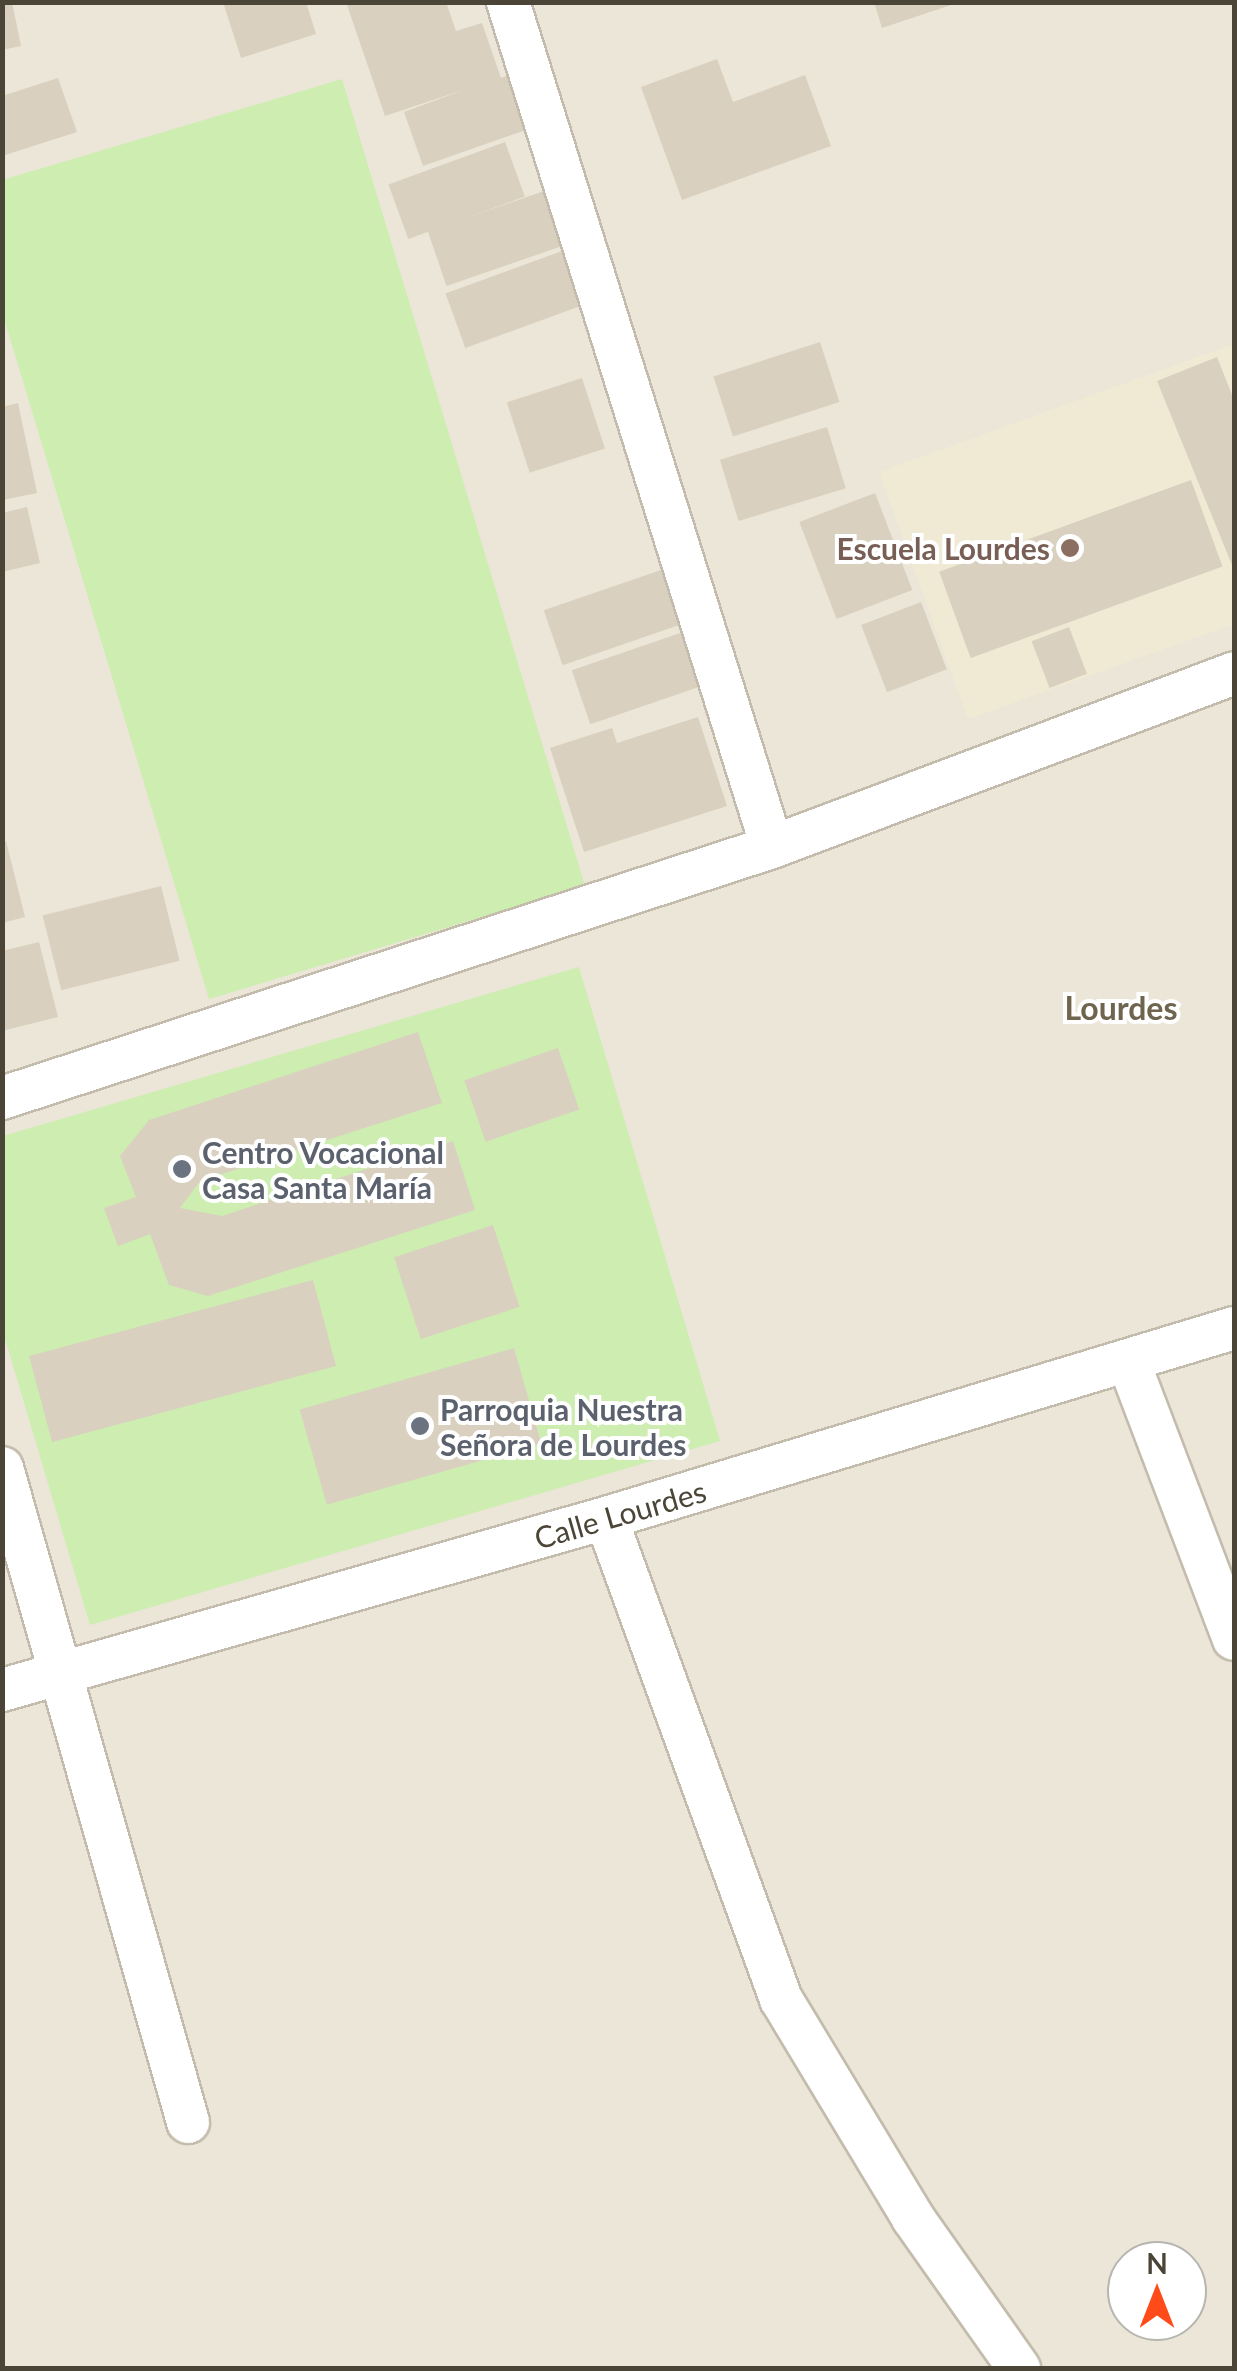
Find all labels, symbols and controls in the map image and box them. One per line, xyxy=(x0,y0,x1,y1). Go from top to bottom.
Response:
place label: Escuela Lourdes xyxy=(836,530,1050,566)
marker: Escuela Lourdes xyxy=(1059,537,1081,559)
district label: Lourdes xyxy=(1064,989,1178,1027)
place label: Centro Vocacional Casa Santa María xyxy=(202,1134,445,1204)
marker: Centro Vocacional Casa Santa María xyxy=(171,1158,193,1180)
place label: Parroquia Nuestra Señora de Lourdes xyxy=(440,1391,686,1462)
marker: Parroquia Nuestra Señora de Lourdes xyxy=(409,1415,431,1437)
street label: Calle Lourdes xyxy=(530,1472,710,1556)
north arrow xyxy=(1107,2241,1207,2341)
text: N xyxy=(1146,2246,1168,2280)

